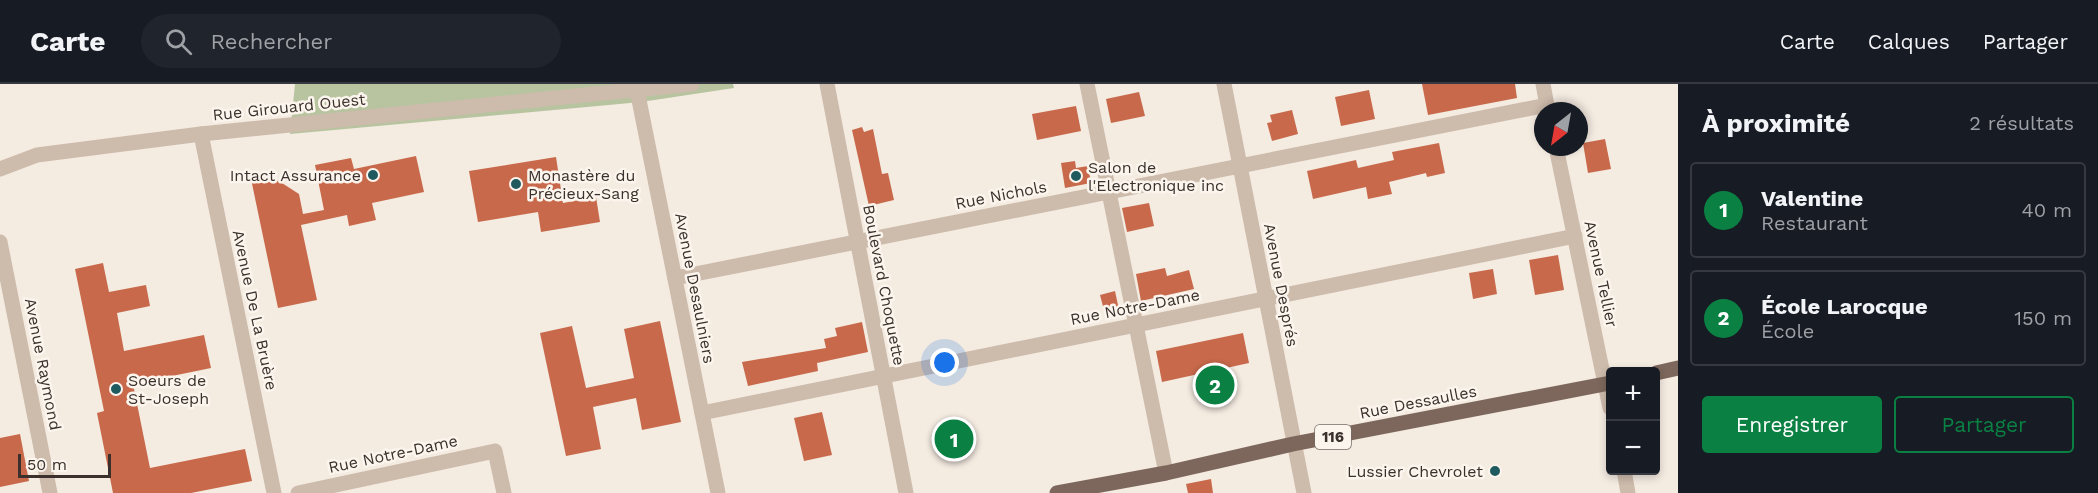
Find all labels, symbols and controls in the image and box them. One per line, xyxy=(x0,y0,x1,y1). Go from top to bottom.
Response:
search box xyxy=(141,14,561,68)
text: Carte xyxy=(30,25,105,58)
icon: search xyxy=(162,25,195,58)
text: Rechercher xyxy=(210,29,332,54)
text: Carte xyxy=(1780,29,1835,54)
text: Calques xyxy=(1868,29,1950,54)
text: Partager xyxy=(1983,29,2068,54)
street label: Rue Girouard Ouest xyxy=(212,89,367,124)
north arrow xyxy=(1534,102,1588,156)
text: À proximité xyxy=(1702,108,1850,138)
text: 2 résultats xyxy=(1969,111,2074,135)
place label: Salon de l'Electronique inc xyxy=(1088,158,1224,195)
place label: Intact Assurance xyxy=(230,166,361,185)
place label: Monastère du Précieux-Sang xyxy=(528,166,639,203)
marker: Intact Assurance xyxy=(366,168,380,182)
marker: Salon de l'Electronique inc xyxy=(1069,169,1083,183)
marker: Monastère du Précieux-Sang xyxy=(509,177,523,191)
street label: Rue Nichols xyxy=(954,177,1048,213)
text: Valentine xyxy=(1761,186,1863,211)
text: 1 xyxy=(1719,198,1728,222)
text: 40 m xyxy=(2021,198,2072,222)
street label: Boulevard Choquette xyxy=(859,203,909,367)
street label: Avenue Desaulniers xyxy=(671,211,719,365)
text: Restaurant xyxy=(1761,211,1868,235)
street label: Avenue Tellier xyxy=(1580,219,1622,330)
street label: Avenue Després xyxy=(1260,222,1302,348)
street label: Avenue De La Bruère xyxy=(229,228,281,392)
street label: Rue Notre-Dame xyxy=(1069,285,1201,329)
text: École Larocque xyxy=(1761,294,1928,319)
street label: Avenue Raymond xyxy=(21,296,65,432)
text: 2 xyxy=(1718,306,1729,330)
text: 150 m xyxy=(2014,306,2072,330)
text: École xyxy=(1761,319,1814,343)
your location xyxy=(930,348,959,377)
pin: 2 xyxy=(1196,362,1234,408)
map controls xyxy=(1606,367,1660,475)
button: + xyxy=(1606,367,1660,421)
place label: Soeurs de St-Joseph xyxy=(128,371,209,408)
street label: Rue Dessaulles xyxy=(1358,381,1478,423)
marker: Soeurs de St-Joseph xyxy=(109,382,123,396)
button: Enregistrer xyxy=(1702,396,1882,453)
button: Partager xyxy=(1894,396,2074,453)
pin: 1 xyxy=(934,416,974,462)
button: − xyxy=(1606,421,1660,475)
road number: 116 xyxy=(1315,425,1351,449)
street label: Rue Notre-Dame xyxy=(327,431,459,477)
scale bar xyxy=(18,451,111,478)
text: 50 m xyxy=(27,455,67,474)
place label: Lussier Chevrolet xyxy=(1347,462,1483,481)
marker: Lussier Chevrolet xyxy=(1488,464,1502,478)

